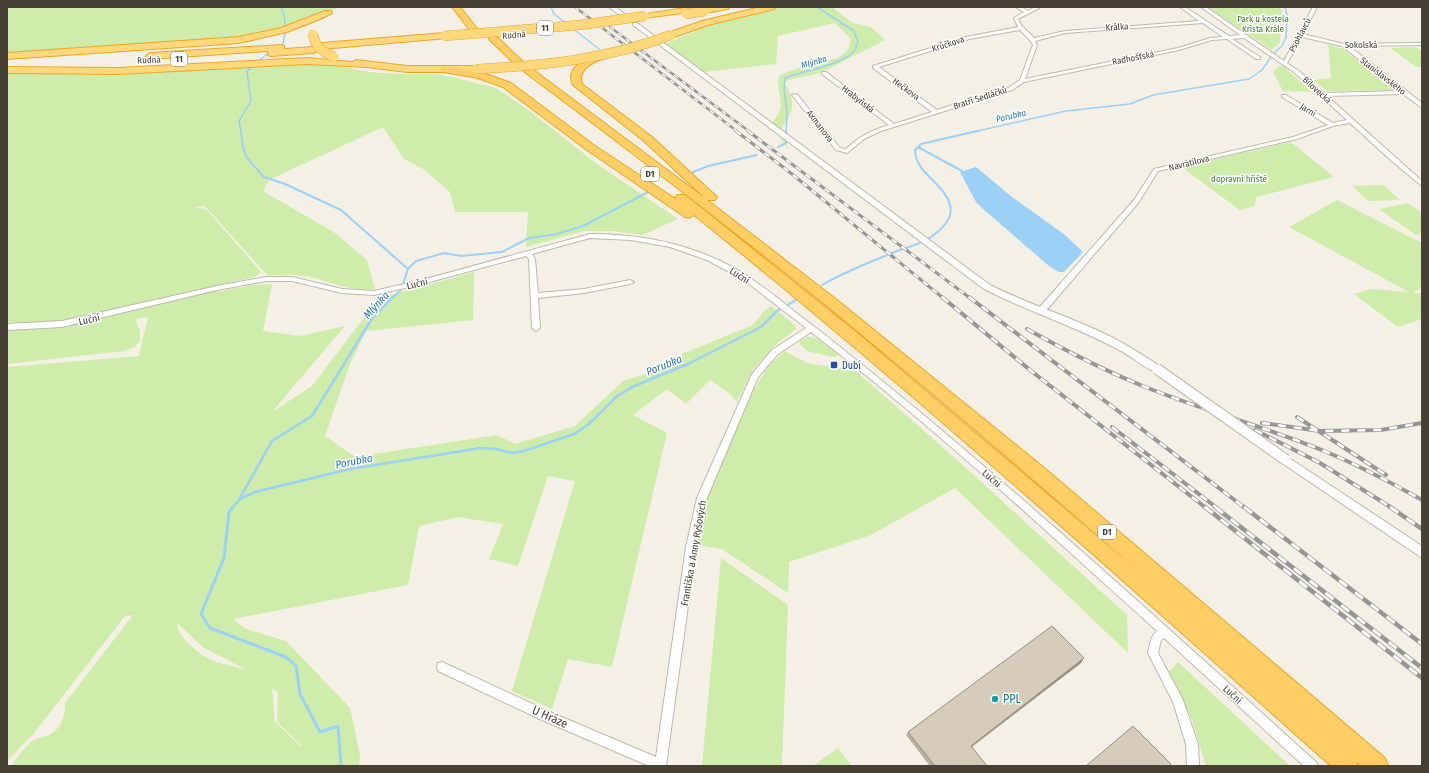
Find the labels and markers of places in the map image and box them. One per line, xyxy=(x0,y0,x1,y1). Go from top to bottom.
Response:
place label: Dubí xyxy=(842,359,861,372)
marker: Dubí xyxy=(829,360,839,370)
place label: PPL xyxy=(1003,692,1022,706)
marker: PPL xyxy=(990,694,1000,704)

